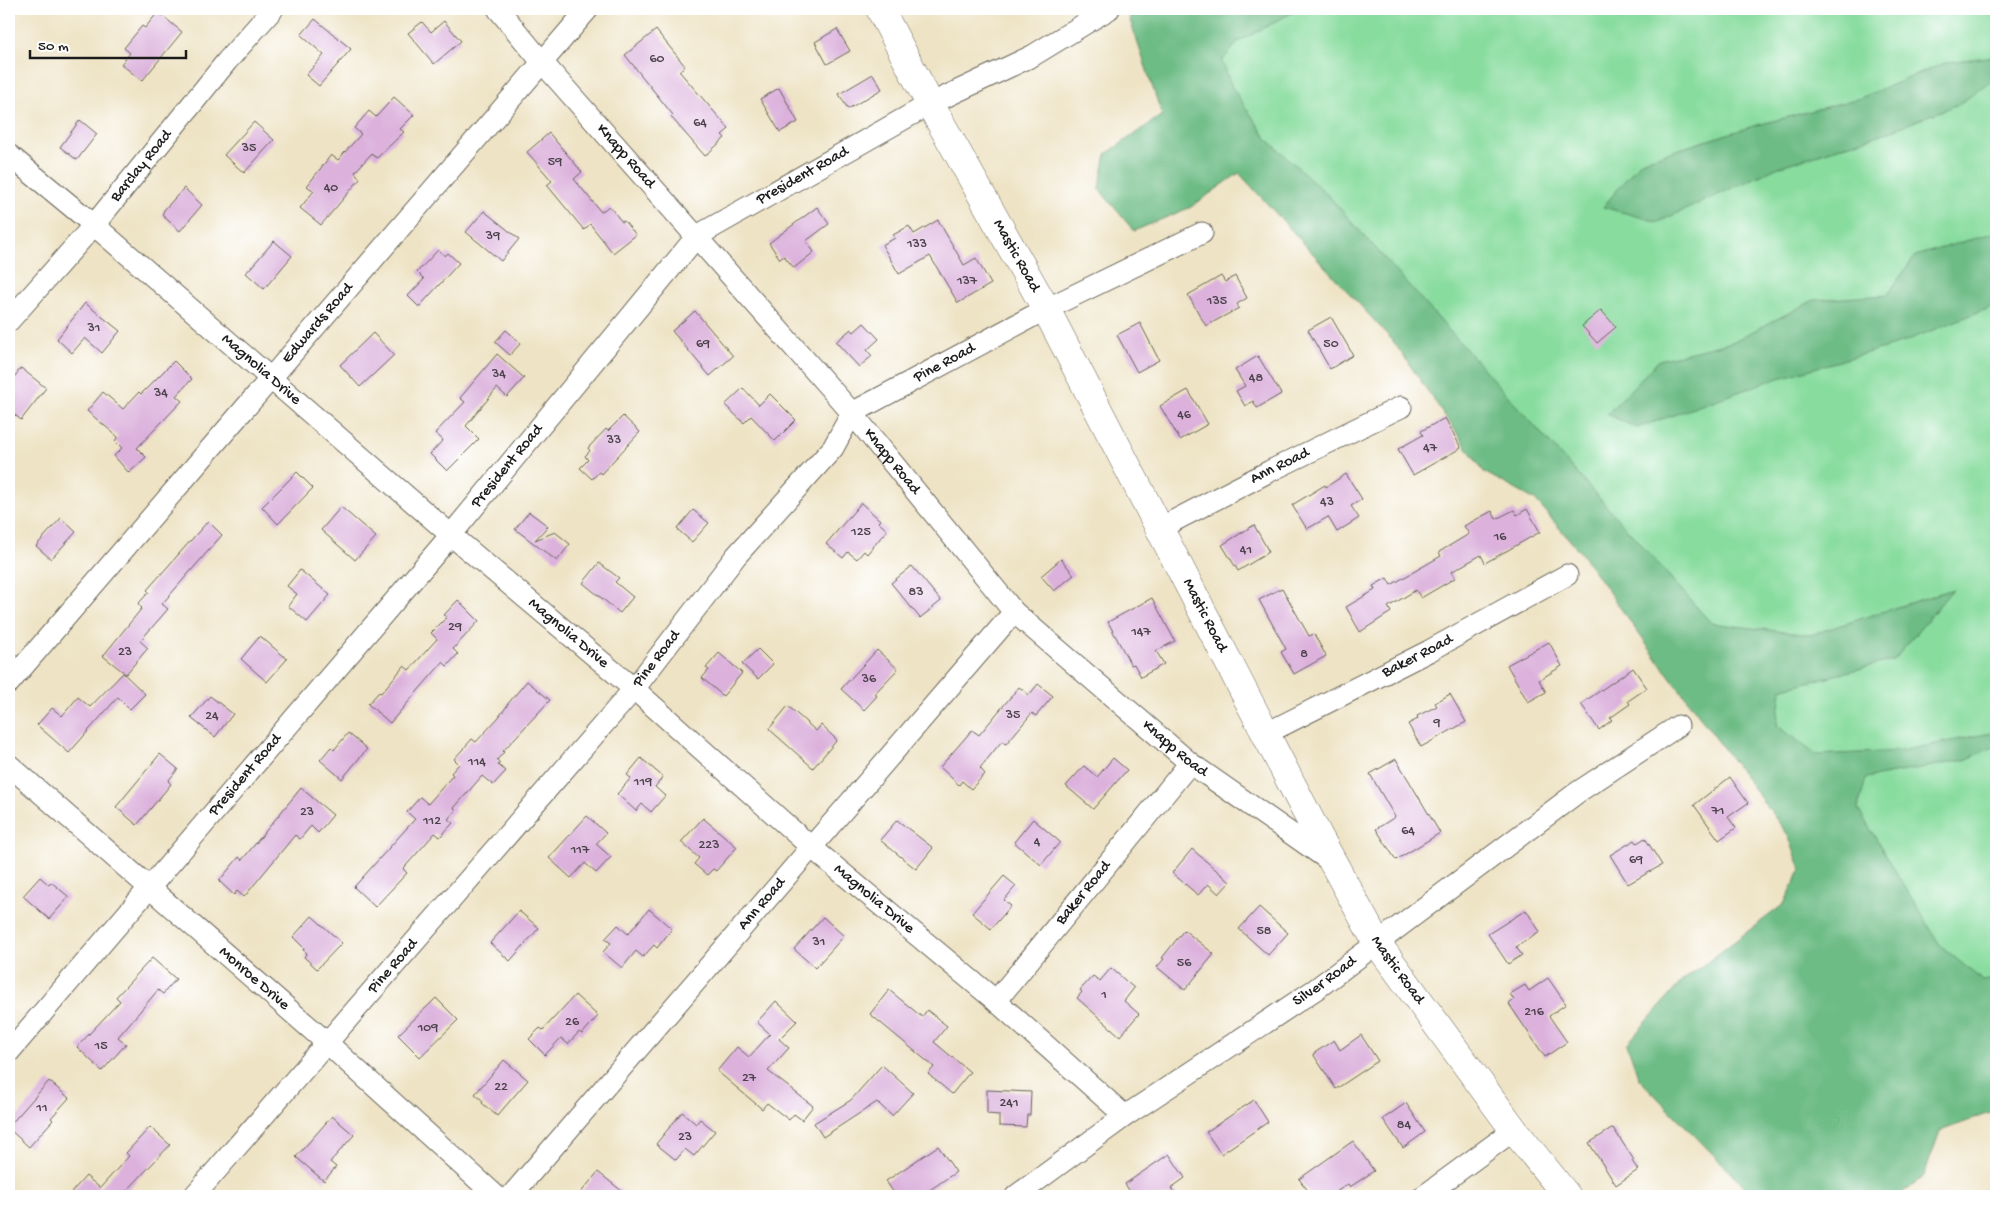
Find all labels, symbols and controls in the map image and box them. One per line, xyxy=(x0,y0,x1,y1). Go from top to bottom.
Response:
scale bar xyxy=(30,28,186,60)
text: 50 m xyxy=(38,38,69,56)
house number: 60 xyxy=(649,51,665,68)
house number: 64 xyxy=(693,115,707,132)
street label: Knapp Road xyxy=(592,120,660,194)
street label: Barclay Road xyxy=(106,125,178,207)
house number: 35 xyxy=(241,140,256,157)
street label: President Road xyxy=(753,142,854,210)
house number: 59 xyxy=(548,154,562,171)
house number: 40 xyxy=(324,180,338,197)
street label: Mastic Road xyxy=(988,216,1045,297)
house number: 39 xyxy=(485,228,500,245)
house number: 133 xyxy=(906,236,927,253)
house number: 137 xyxy=(956,273,978,290)
street label: Edwards Road xyxy=(278,278,359,368)
house number: 135 xyxy=(1206,293,1227,310)
house number: 31 xyxy=(87,320,100,337)
street label: Magnolia Drive xyxy=(217,330,305,410)
house number: 69 xyxy=(696,336,710,353)
house number: 50 xyxy=(1323,336,1339,353)
street label: Pine Road xyxy=(910,338,980,388)
house number: 34 xyxy=(491,366,506,383)
house number: 48 xyxy=(1249,370,1263,387)
house number: 34 xyxy=(153,385,168,402)
house number: 46 xyxy=(1177,407,1192,424)
street label: President Road xyxy=(467,419,548,513)
street label: Knapp Road xyxy=(859,425,925,500)
house number: 33 xyxy=(606,432,621,449)
house number: 47 xyxy=(1423,440,1438,457)
street label: Ann Road xyxy=(1247,443,1314,489)
house number: 43 xyxy=(1320,494,1334,511)
house number: 125 xyxy=(850,524,871,541)
house number: 16 xyxy=(1493,529,1507,546)
house number: 41 xyxy=(1240,542,1252,559)
street label: Mastic Road xyxy=(1178,576,1232,657)
house number: 83 xyxy=(909,584,923,601)
street label: Magnolia Drive xyxy=(524,594,613,673)
house number: 29 xyxy=(448,619,462,636)
house number: 147 xyxy=(1130,624,1151,641)
street label: Pine Road xyxy=(628,625,686,692)
street label: Baker Road xyxy=(1378,629,1458,683)
house number: 23 xyxy=(118,644,132,661)
house number: 8 xyxy=(1300,646,1308,663)
house number: 36 xyxy=(861,671,877,688)
house number: 35 xyxy=(1005,707,1020,724)
house number: 24 xyxy=(205,708,219,725)
house number: 9 xyxy=(1432,715,1441,732)
street label: Knapp Road xyxy=(1138,716,1213,783)
street label: President Road xyxy=(204,729,287,821)
house number: 114 xyxy=(467,754,486,771)
house number: 119 xyxy=(633,774,652,791)
house number: 71 xyxy=(1711,803,1724,820)
house number: 23 xyxy=(300,804,314,821)
house number: 112 xyxy=(422,813,441,830)
house number: 64 xyxy=(1401,823,1415,840)
house number: 4 xyxy=(1034,834,1041,851)
house number: 223 xyxy=(699,837,720,854)
house number: 117 xyxy=(570,842,590,859)
house number: 69 xyxy=(1629,852,1643,869)
street label: Baker Road xyxy=(1052,856,1117,930)
street label: Magnolia Drive xyxy=(829,860,919,939)
street label: Ann Road xyxy=(734,873,791,935)
house number: 58 xyxy=(1256,923,1272,940)
street label: Mastic Road xyxy=(1366,933,1429,1010)
street label: Pine Road xyxy=(363,934,423,999)
house number: 31 xyxy=(812,934,825,951)
street label: Monroe Drive xyxy=(214,943,294,1015)
street label: Silver Road xyxy=(1289,951,1362,1011)
house number: 56 xyxy=(1177,955,1192,972)
house number: 1 xyxy=(1100,987,1107,1004)
house number: 216 xyxy=(1524,1004,1545,1021)
house number: 26 xyxy=(565,1014,580,1031)
house number: 109 xyxy=(417,1020,438,1037)
house number: 15 xyxy=(93,1038,108,1055)
house number: 27 xyxy=(742,1070,757,1087)
house number: 22 xyxy=(494,1079,508,1096)
house number: 241 xyxy=(999,1095,1019,1112)
house number: 11 xyxy=(35,1100,48,1117)
house number: 84 xyxy=(1397,1117,1412,1134)
house number: 23 xyxy=(678,1129,692,1146)

